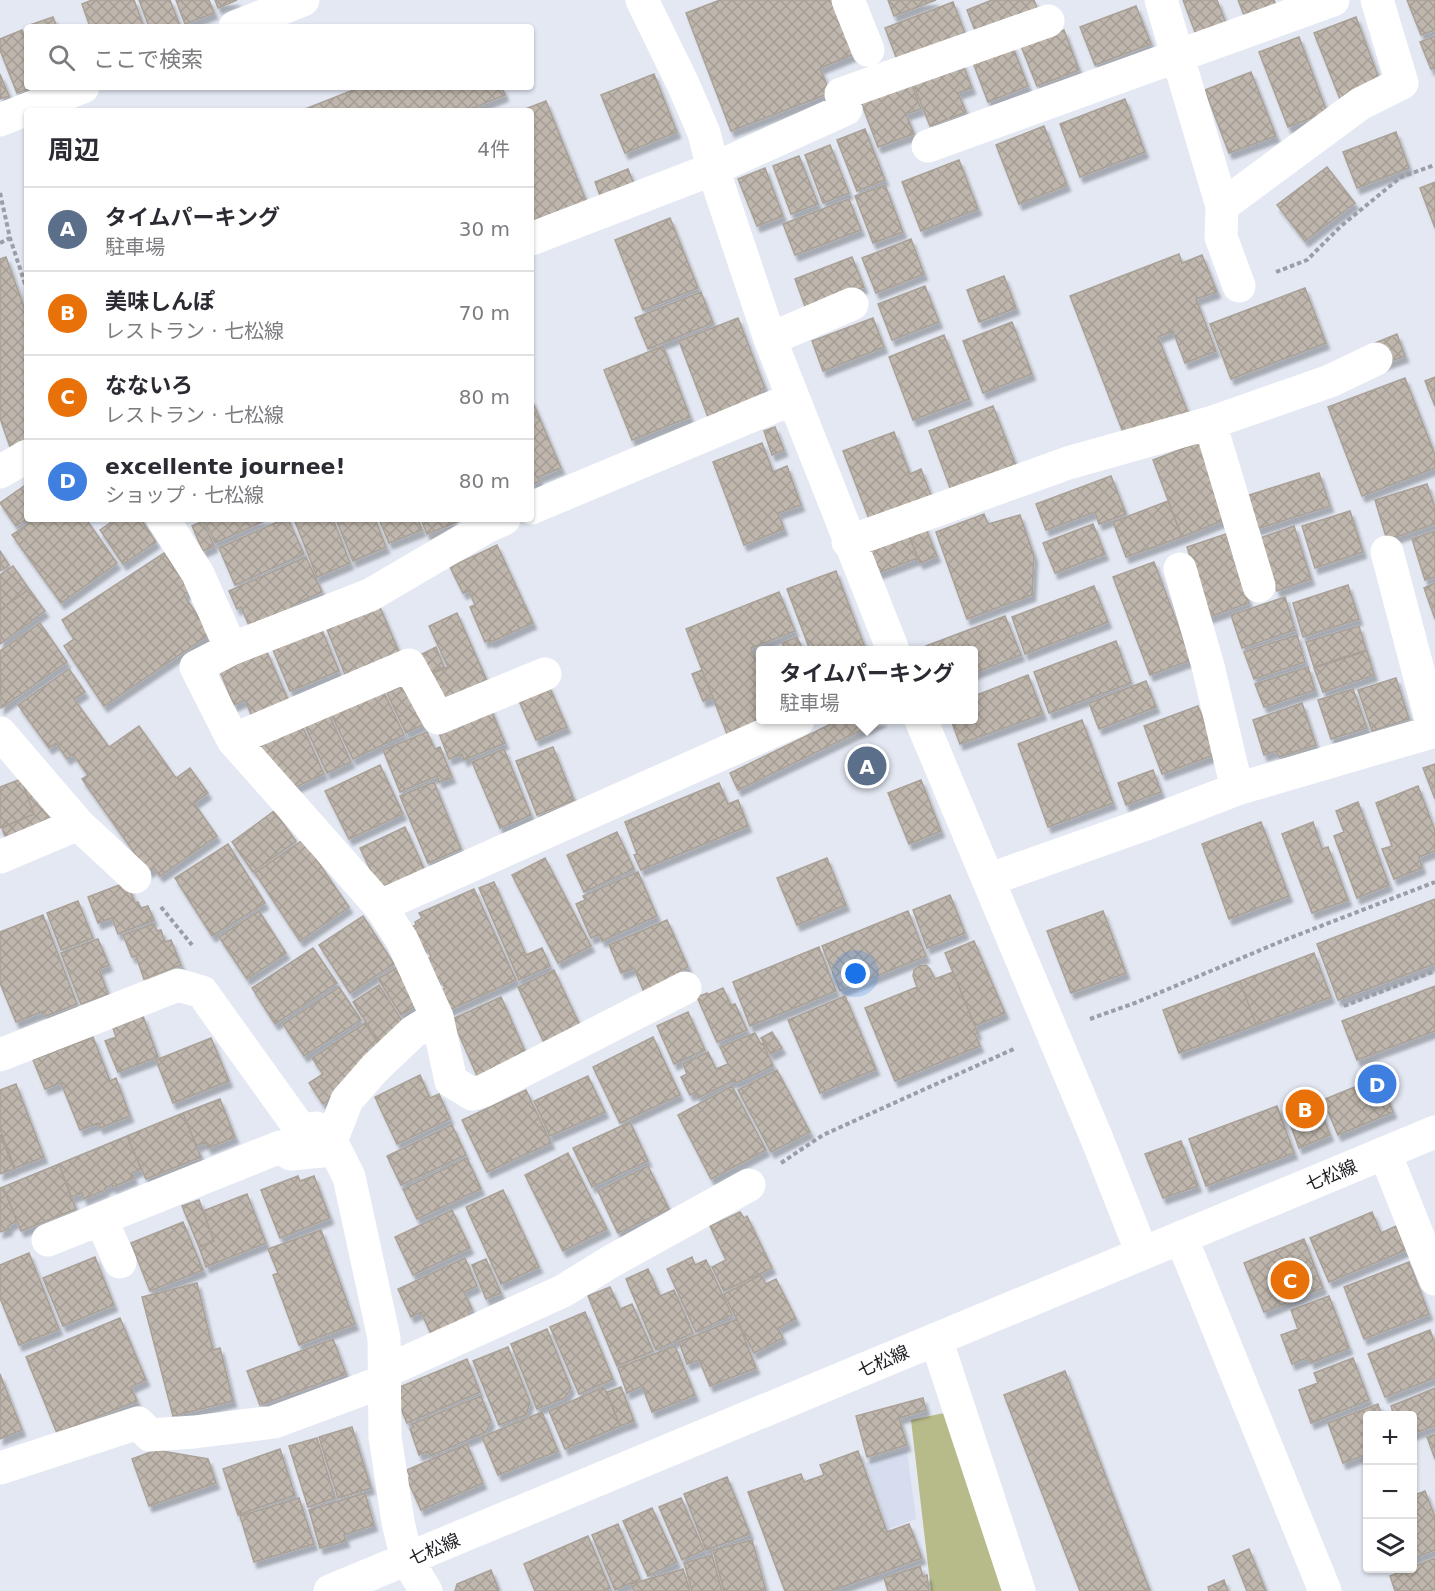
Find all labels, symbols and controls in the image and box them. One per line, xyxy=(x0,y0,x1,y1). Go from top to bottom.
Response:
search box xyxy=(24,24,534,90)
icon: search xyxy=(45,41,78,74)
text: ここで検索 xyxy=(93,47,203,72)
text: 周辺 xyxy=(48,135,100,165)
text: 4件 xyxy=(477,137,510,161)
text: タイムパーキング xyxy=(105,205,280,230)
text: A xyxy=(60,217,75,241)
text: 30 m xyxy=(459,217,510,241)
text: 駐車場 xyxy=(105,235,165,259)
text: 美味しんぽ xyxy=(105,289,215,314)
text: B xyxy=(60,301,75,325)
text: 70 m xyxy=(459,301,510,325)
text: レストラン · 七松線 xyxy=(105,319,284,343)
text: なないろ xyxy=(105,373,193,398)
text: C xyxy=(60,385,75,409)
text: 80 m xyxy=(459,385,510,409)
text: レストラン · 七松線 xyxy=(105,403,284,427)
text: excellente journee! xyxy=(105,454,346,479)
text: D xyxy=(59,469,76,493)
text: 80 m xyxy=(459,469,510,493)
text: ショップ · 七松線 xyxy=(105,483,264,507)
popup xyxy=(756,646,978,724)
text: タイムパーキング xyxy=(780,661,954,686)
text: 駐車場 xyxy=(780,691,840,715)
pin: A xyxy=(848,744,886,789)
your location xyxy=(841,959,870,988)
pin: D xyxy=(1358,1062,1396,1106)
pin: B xyxy=(1286,1086,1324,1132)
street label: 七松線 xyxy=(1302,1155,1360,1195)
pin: C xyxy=(1270,1258,1310,1302)
street label: 七松線 xyxy=(854,1341,912,1381)
map controls xyxy=(1363,1411,1417,1573)
button: + xyxy=(1363,1411,1417,1465)
button: − xyxy=(1363,1465,1417,1519)
button: layers xyxy=(1363,1519,1417,1573)
street label: 七松線 xyxy=(405,1529,463,1569)

